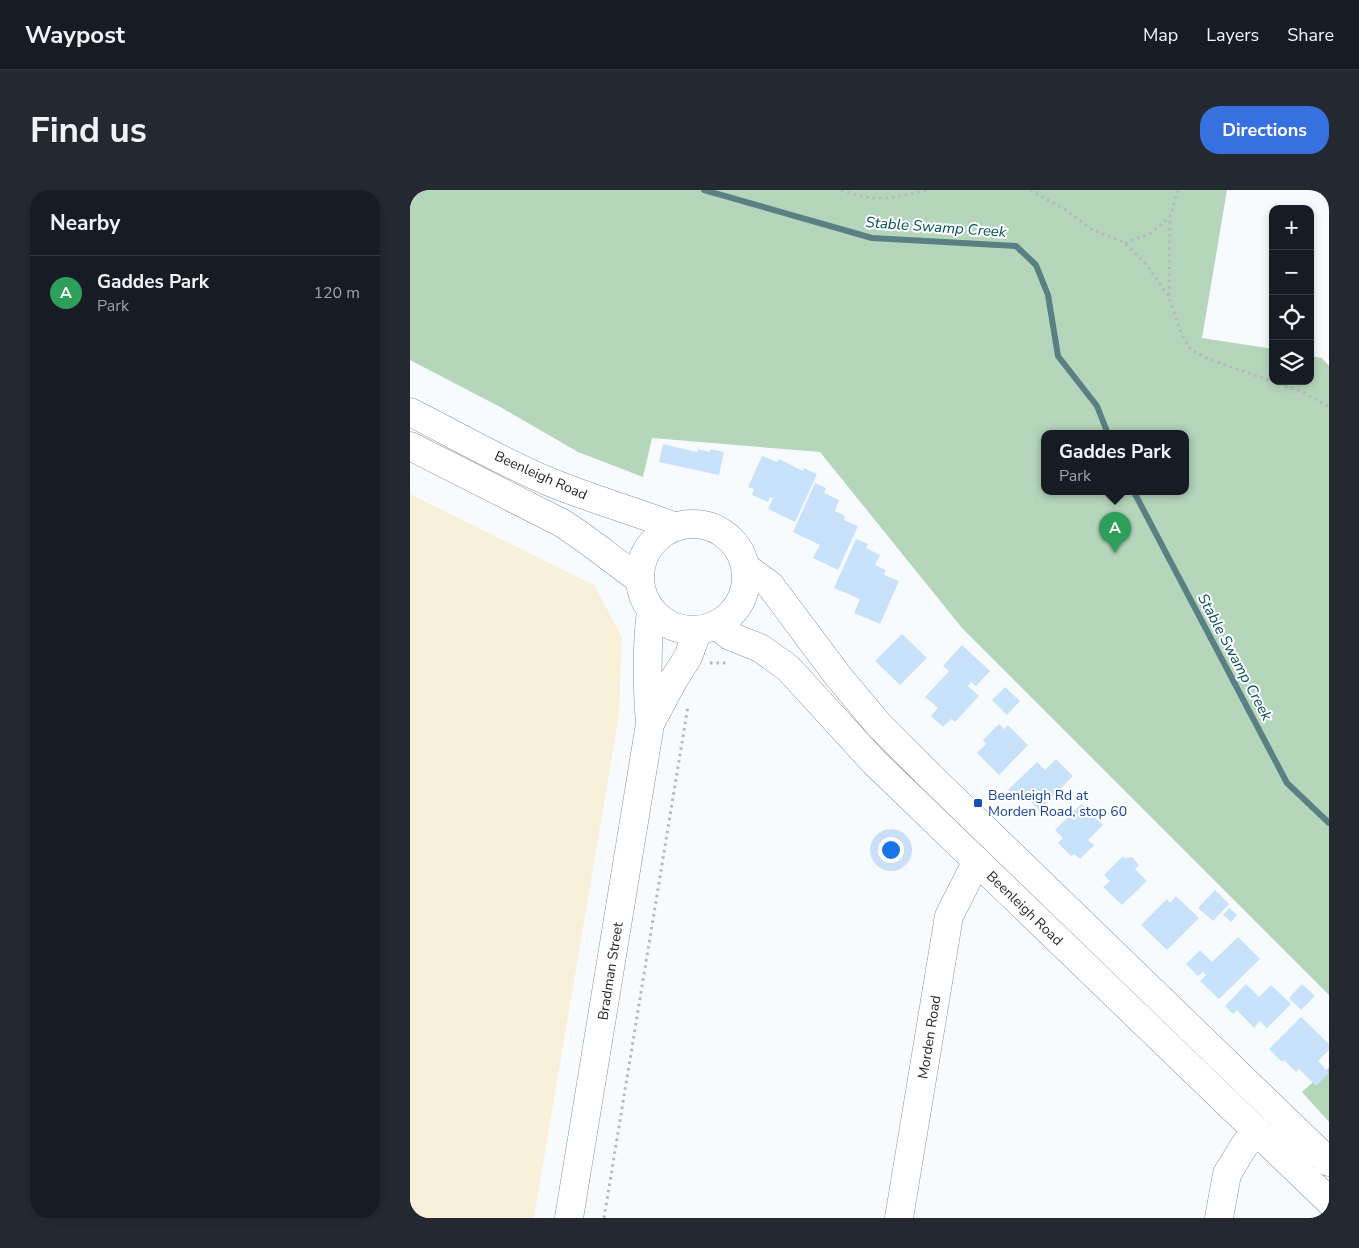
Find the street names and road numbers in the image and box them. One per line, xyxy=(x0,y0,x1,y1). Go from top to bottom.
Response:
street label: Beenleigh Road xyxy=(492,447,590,504)
street label: Beenleigh Road xyxy=(982,867,1067,950)
street label: Bradman Street xyxy=(593,921,628,1022)
street label: Morden Road xyxy=(914,994,945,1080)

